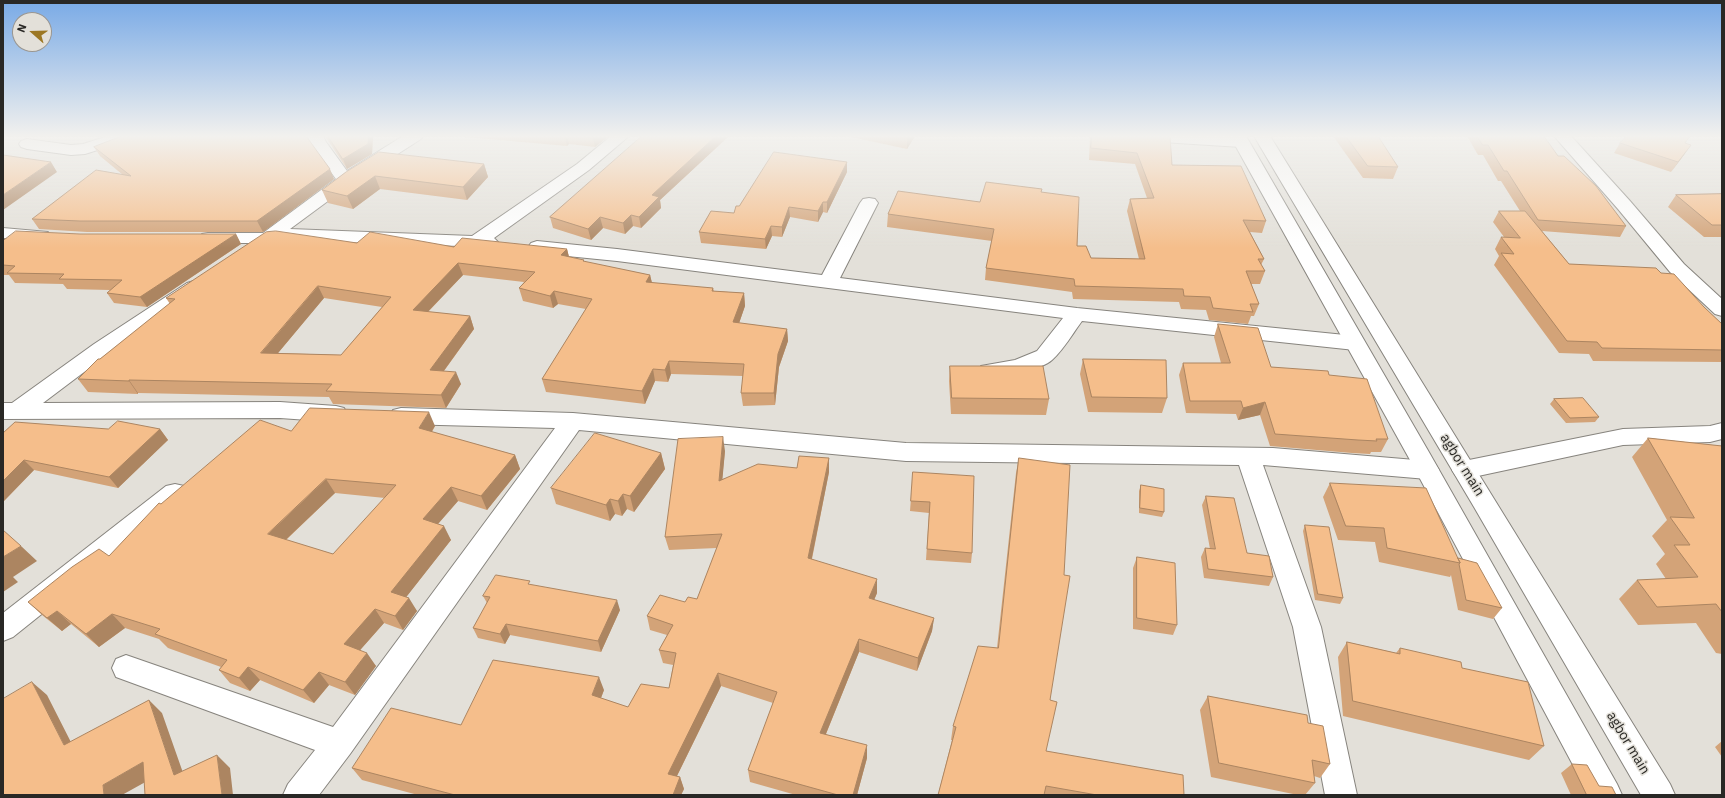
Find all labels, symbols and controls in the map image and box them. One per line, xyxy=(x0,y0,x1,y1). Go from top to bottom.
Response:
north arrow xyxy=(12,12,52,52)
text: N xyxy=(14,22,30,34)
street label: agbor main xyxy=(1436,431,1488,499)
street label: agbor main xyxy=(1603,708,1653,778)

